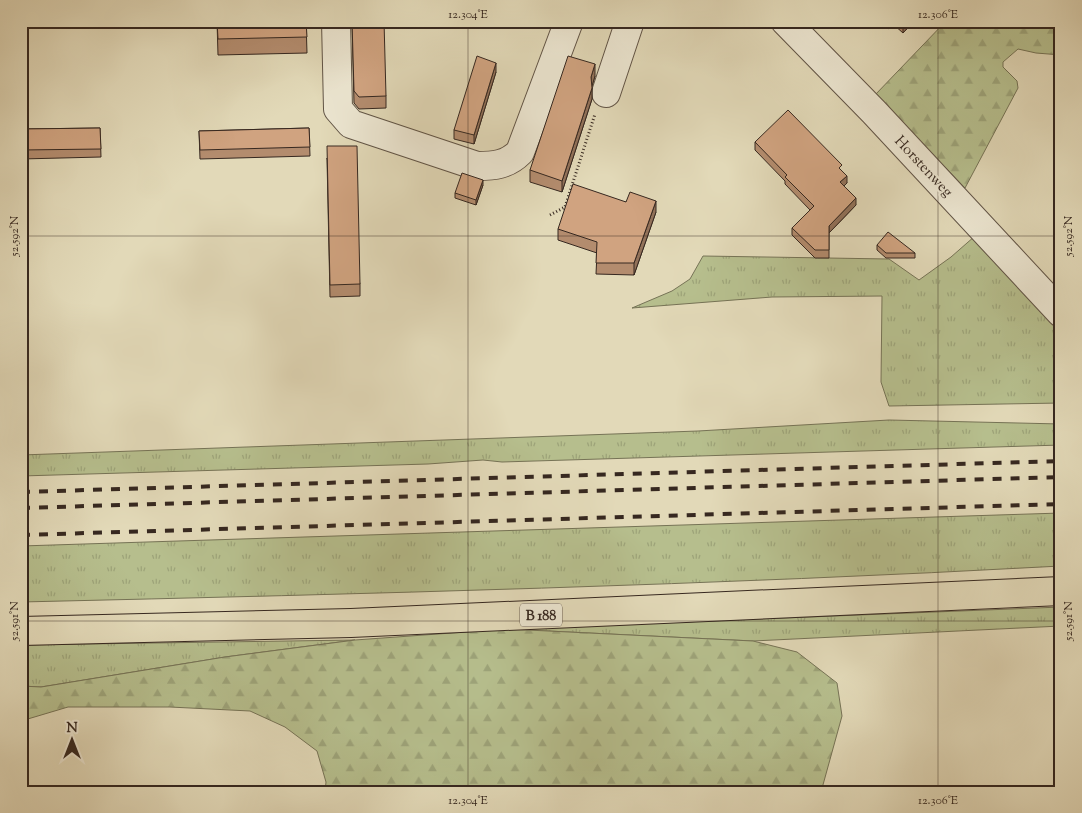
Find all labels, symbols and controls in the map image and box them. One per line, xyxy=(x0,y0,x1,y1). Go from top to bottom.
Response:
text: 12.304°E xyxy=(448,6,489,24)
text: 12.306°E xyxy=(918,6,959,24)
street label: Horstenweg xyxy=(889,132,957,202)
text: 52.592°N xyxy=(6,215,24,257)
text: 52.592°N xyxy=(1060,215,1078,257)
text: 52.591°N xyxy=(6,601,24,642)
text: 52.591°N xyxy=(1060,601,1078,642)
road number: B 188 xyxy=(520,604,562,626)
north arrow xyxy=(48,716,98,766)
text: N xyxy=(66,719,78,739)
text: 12.304°E xyxy=(448,792,489,810)
text: 12.306°E xyxy=(918,792,959,810)

